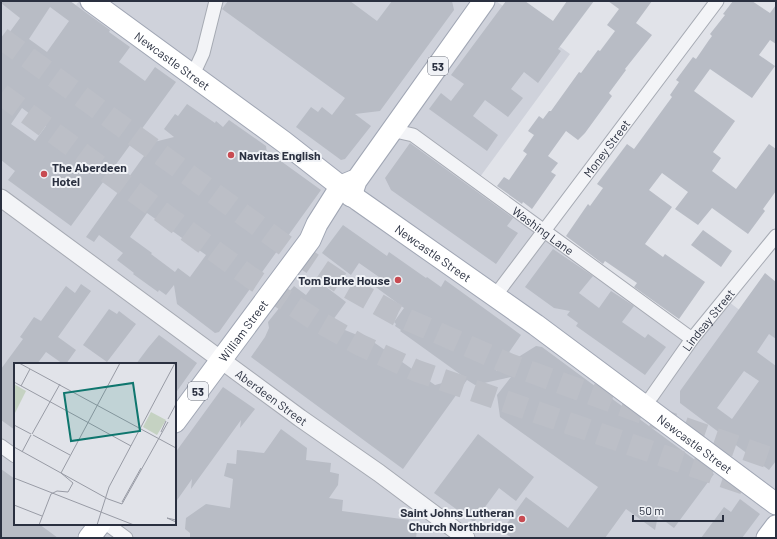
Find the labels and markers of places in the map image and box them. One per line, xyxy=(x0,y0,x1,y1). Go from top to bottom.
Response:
place label: Navitas English xyxy=(239,148,321,162)
marker: Navitas English xyxy=(226,150,236,160)
place label: The Aberdeen Hotel xyxy=(52,160,127,188)
marker: The Aberdeen Hotel xyxy=(39,169,49,179)
place label: Tom Burke House xyxy=(298,273,390,287)
marker: Tom Burke House xyxy=(393,275,403,285)
place label: Saint Johns Lutheran Church Northbridge xyxy=(400,505,514,533)
marker: Saint Johns Lutheran Church Northbridge xyxy=(517,514,527,524)

